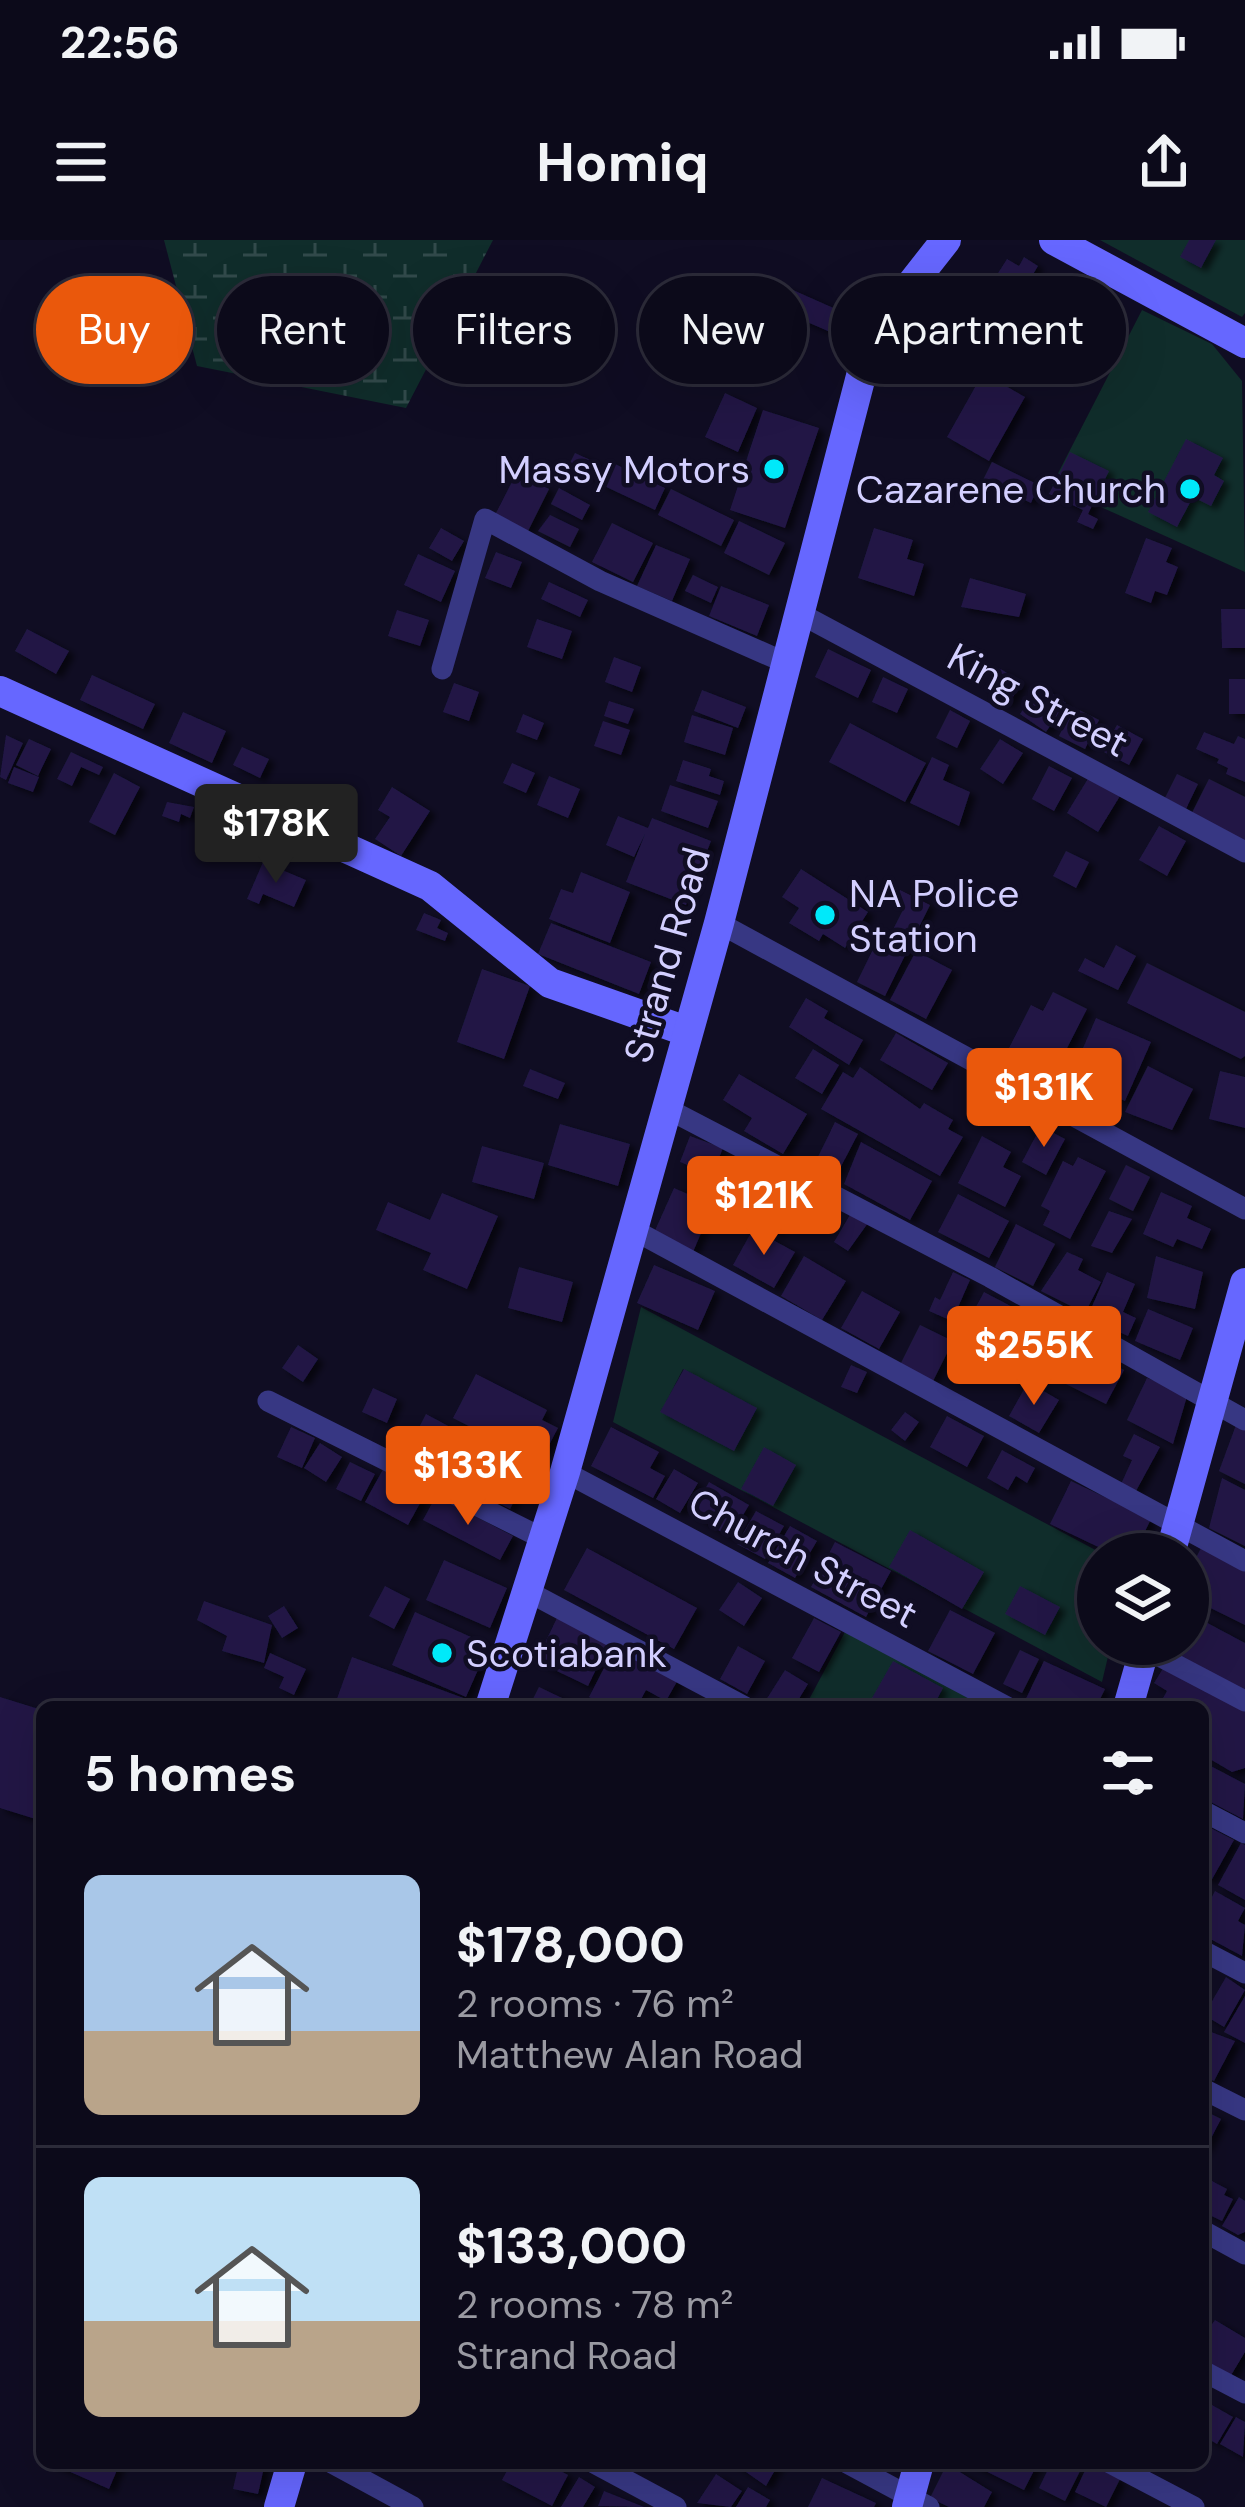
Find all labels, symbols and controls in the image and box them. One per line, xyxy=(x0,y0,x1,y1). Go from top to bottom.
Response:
text: 22:56 xyxy=(60,13,180,72)
text: Homiq xyxy=(536,127,709,198)
icon: menu xyxy=(48,129,114,195)
icon: share xyxy=(1131,129,1197,195)
chip: Buy xyxy=(36,276,193,384)
chip: Rent xyxy=(217,276,389,384)
chip: Filters xyxy=(413,276,615,384)
chip: New xyxy=(639,276,807,384)
chip: Apartment xyxy=(831,276,1126,384)
place label: Massy Motors xyxy=(499,444,750,495)
marker: Massy Motors xyxy=(761,456,787,482)
place label: Cazarene Church xyxy=(856,464,1166,515)
marker: Cazarene Church xyxy=(1177,476,1203,502)
street label: King Street xyxy=(939,631,1137,769)
pin: $178K xyxy=(192,784,360,886)
text: $178K xyxy=(222,797,330,848)
street label: Strand Road xyxy=(612,841,722,1069)
place label: NA Police Station xyxy=(849,868,1019,964)
marker: NA Police Station xyxy=(812,902,838,928)
pin: $131K xyxy=(960,1048,1128,1150)
text: $131K xyxy=(994,1061,1094,1112)
pin: $121K xyxy=(680,1156,848,1258)
text: $121K xyxy=(714,1169,814,1220)
pin: $255K xyxy=(950,1306,1118,1408)
text: $255K xyxy=(974,1319,1094,1370)
pin: $133K xyxy=(384,1426,552,1528)
text: $133K xyxy=(413,1439,523,1490)
street label: Church Street xyxy=(680,1476,926,1640)
map controls xyxy=(1077,1533,1209,1665)
button: layers xyxy=(1077,1533,1209,1665)
place label: Scotiabank xyxy=(466,1628,667,1679)
marker: Scotiabank xyxy=(429,1640,455,1666)
text: 5 homes xyxy=(84,1740,296,1807)
icon: filters xyxy=(1095,1740,1161,1806)
text: $178,000 xyxy=(456,1911,685,1978)
icon: home xyxy=(180,1923,324,2067)
text: 2 rooms · 76 m² xyxy=(456,1978,734,2029)
text: Matthew Alan Road xyxy=(456,2029,803,2080)
text: $133,000 xyxy=(456,2212,687,2279)
icon: home xyxy=(180,2225,324,2369)
text: 2 rooms · 78 m² xyxy=(456,2279,733,2330)
text: Strand Road xyxy=(456,2330,678,2381)

